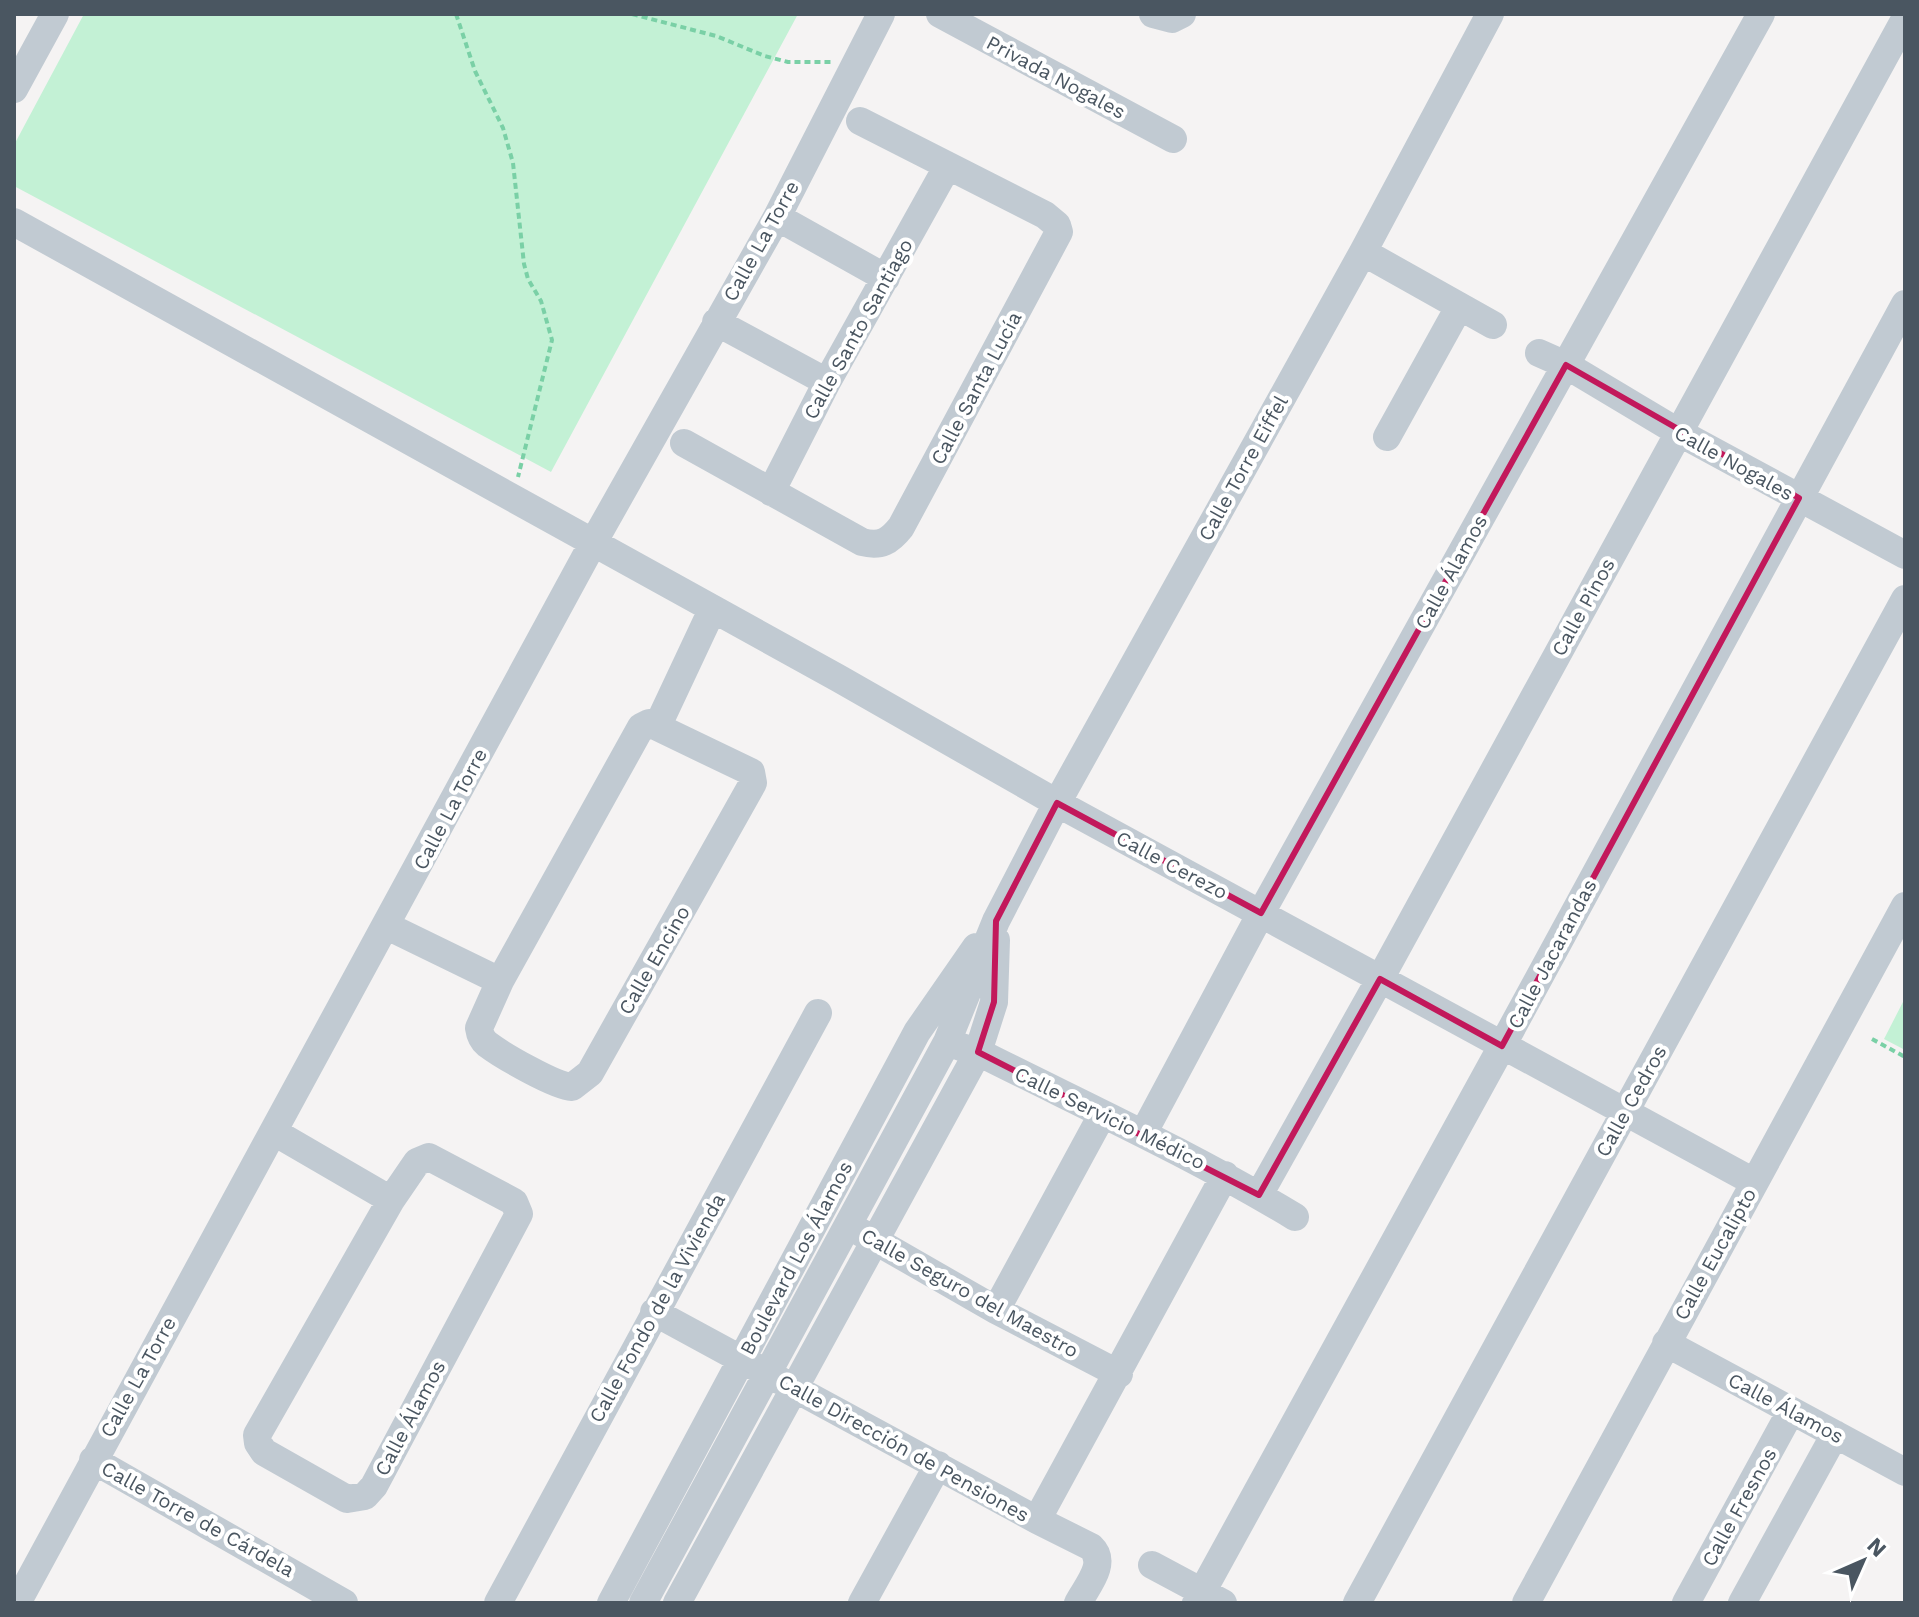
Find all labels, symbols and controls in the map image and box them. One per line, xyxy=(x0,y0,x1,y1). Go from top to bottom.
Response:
street label: Privada Nogales xyxy=(982,30,1130,124)
street label: Calle La Torre xyxy=(718,177,804,305)
street label: Calle Santo Santiago xyxy=(798,234,918,424)
street label: Calle Santa Lucía xyxy=(926,307,1026,469)
street label: Calle Torre Eiffel xyxy=(1193,391,1293,545)
street label: Calle Nogales xyxy=(1670,420,1798,506)
street label: Calle Álamos xyxy=(1410,511,1492,633)
street label: Calle Pinos xyxy=(1546,554,1620,660)
street label: Calle La Torre xyxy=(408,744,492,874)
street label: Calle Cerezo xyxy=(1112,826,1232,904)
street label: Calle Jacarandas xyxy=(1502,875,1602,1033)
street label: Calle Encino xyxy=(613,901,695,1019)
street label: Calle Cedros xyxy=(1590,1041,1672,1161)
street label: Calle Servicio Médico xyxy=(1011,1061,1209,1175)
street label: Boulevard Los Álamos xyxy=(735,1157,857,1359)
street label: Calle Eucalipto xyxy=(1669,1184,1761,1324)
street label: Calle Fondo de la Vivienda xyxy=(584,1189,730,1427)
street label: Calle Seguro del Maestro xyxy=(857,1223,1083,1363)
street label: Calle La Torre xyxy=(95,1313,181,1441)
street label: Calle Álamos xyxy=(370,1356,450,1480)
street label: Calle Álamos xyxy=(1724,1368,1848,1448)
street label: Calle Dirección de Pensiones xyxy=(775,1369,1033,1527)
street label: Calle Fresnos xyxy=(1697,1444,1781,1570)
street label: Calle Torre de Cárdela xyxy=(97,1456,299,1582)
north arrow xyxy=(1823,1521,1903,1601)
text: N xyxy=(1862,1533,1891,1562)

